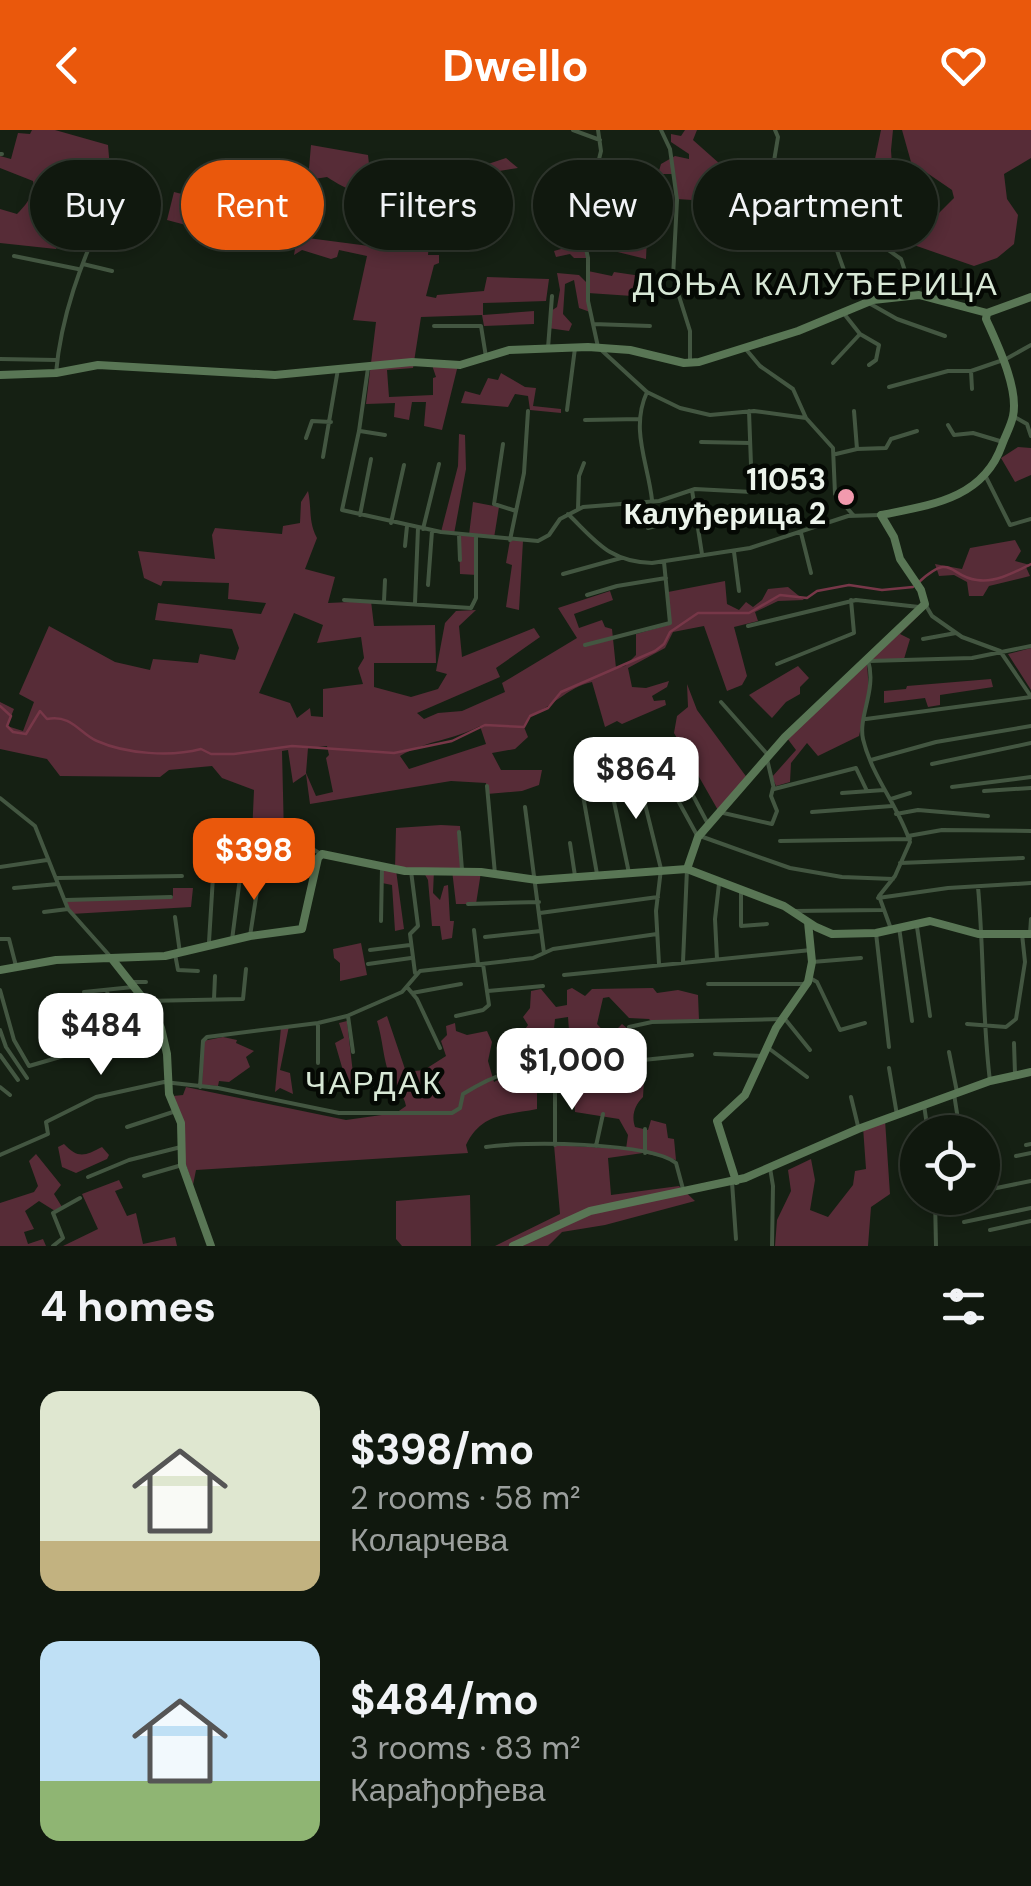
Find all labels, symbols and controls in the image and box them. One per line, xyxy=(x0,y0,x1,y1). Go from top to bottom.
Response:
text: Dwello xyxy=(442,36,589,95)
icon: back xyxy=(40,38,95,93)
icon: heart xyxy=(936,38,991,93)
chip: Buy xyxy=(30,160,161,250)
chip: Rent xyxy=(181,160,324,250)
chip: Filters xyxy=(344,160,513,250)
chip: New xyxy=(533,160,673,250)
chip: Apartment xyxy=(693,160,938,250)
district label: ДОЊА КАЛУЂЕРИЦА xyxy=(633,263,999,305)
place label: 11053 Калуђерица 2 xyxy=(624,460,826,533)
marker: 11053 Калуђерица 2 xyxy=(835,486,857,508)
pin: $864 xyxy=(577,737,695,822)
text: $864 xyxy=(596,748,676,790)
pin: $398 xyxy=(195,818,313,903)
text: $398 xyxy=(215,829,293,871)
pin: $484 xyxy=(42,993,160,1078)
text: $484 xyxy=(60,1004,142,1046)
pin: $1,000 xyxy=(491,1028,653,1113)
text: $1,000 xyxy=(519,1039,625,1081)
district label: ЧАРДАК xyxy=(305,1062,443,1104)
map controls xyxy=(900,1115,1000,1215)
button: locate xyxy=(900,1115,1000,1215)
text: 4 homes xyxy=(40,1279,216,1334)
icon: filters xyxy=(936,1279,991,1334)
text: $398/mo xyxy=(350,1422,534,1477)
icon: home xyxy=(120,1431,240,1551)
text: 2 rooms · 58 m² xyxy=(350,1477,581,1519)
text: Коларчева xyxy=(350,1519,508,1561)
text: $484/mo xyxy=(350,1672,539,1727)
icon: home xyxy=(120,1681,240,1801)
text: 3 rooms · 83 m² xyxy=(350,1727,581,1769)
text: Карађорђева xyxy=(350,1769,545,1811)

